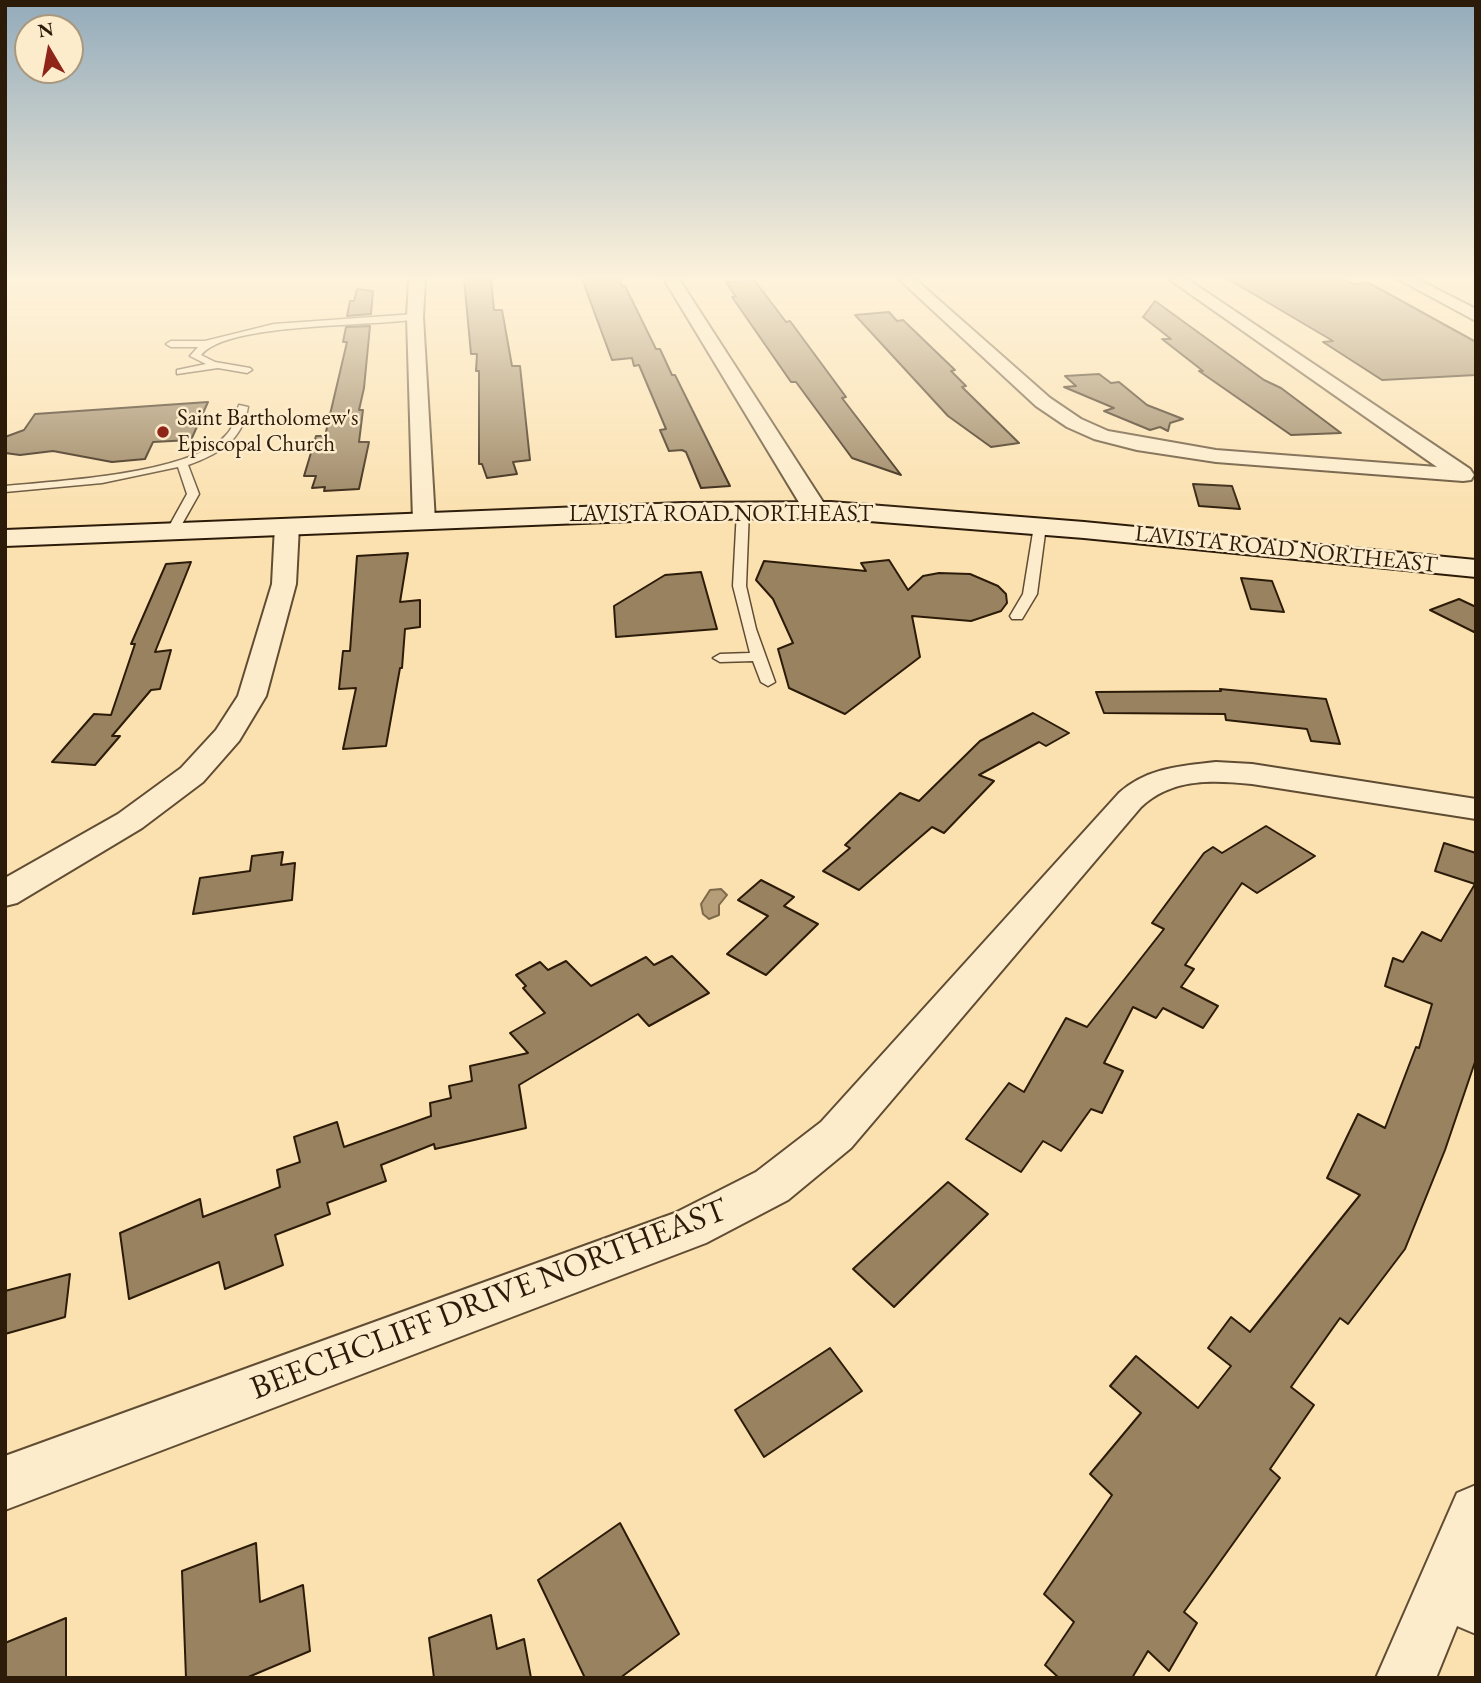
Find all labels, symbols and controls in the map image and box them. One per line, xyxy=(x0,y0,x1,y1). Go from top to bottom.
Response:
north arrow xyxy=(14,14,84,84)
text: N xyxy=(36,16,55,43)
place label: Saint Bartholomew's Episcopal Church xyxy=(177,405,358,459)
marker: Saint Bartholomew's Episcopal Church xyxy=(155,424,171,440)
street label: LAVISTA ROAD NORTHEAST xyxy=(569,501,873,529)
street label: LAVISTA ROAD NORTHEAST xyxy=(1133,520,1439,580)
street label: BEECHCLIFF DRIVE NORTHEAST xyxy=(245,1191,733,1409)

